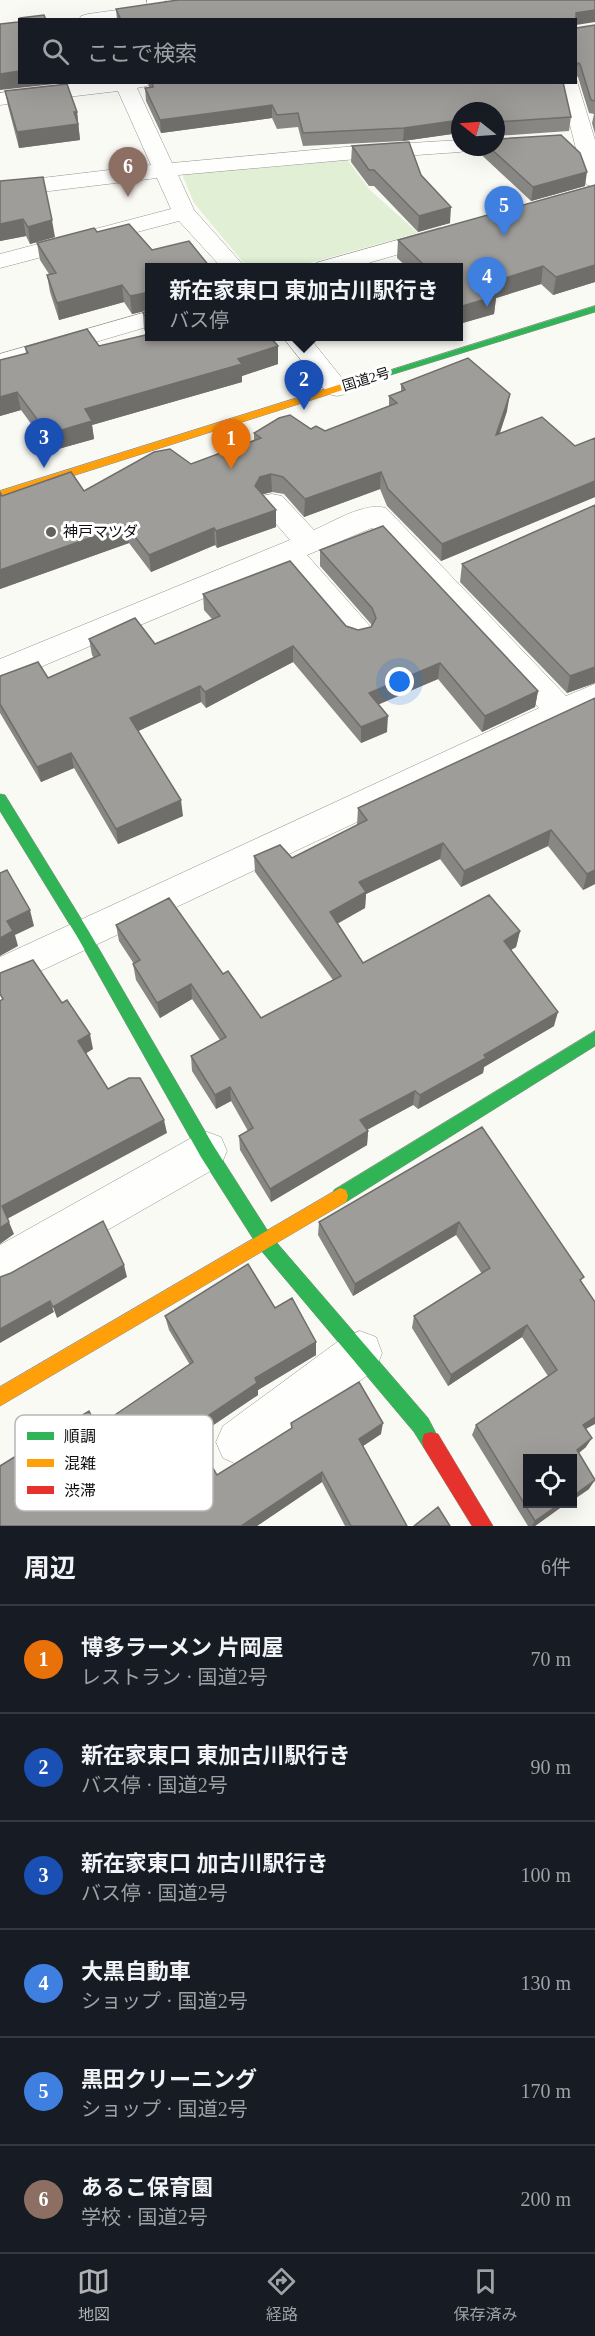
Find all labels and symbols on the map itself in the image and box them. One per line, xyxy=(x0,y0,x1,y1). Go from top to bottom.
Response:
north arrow xyxy=(451,102,505,156)
pin: 6 xyxy=(108,148,148,197)
pin: 5 xyxy=(484,186,524,236)
pin: 4 xyxy=(468,258,506,307)
pin: 2 xyxy=(284,360,324,410)
street label: 国道2号 xyxy=(341,365,392,394)
pin: 3 xyxy=(24,418,63,468)
pin: 1 xyxy=(212,420,250,469)
place label: 神戸マツダ xyxy=(63,524,138,540)
marker: 神戸マツダ xyxy=(44,525,58,539)
your location xyxy=(385,667,414,696)
legend xyxy=(15,1415,213,1511)
text: 順調 xyxy=(64,1428,96,1445)
text: 混雑 xyxy=(64,1455,96,1472)
text: 渋滞 xyxy=(64,1482,96,1499)

